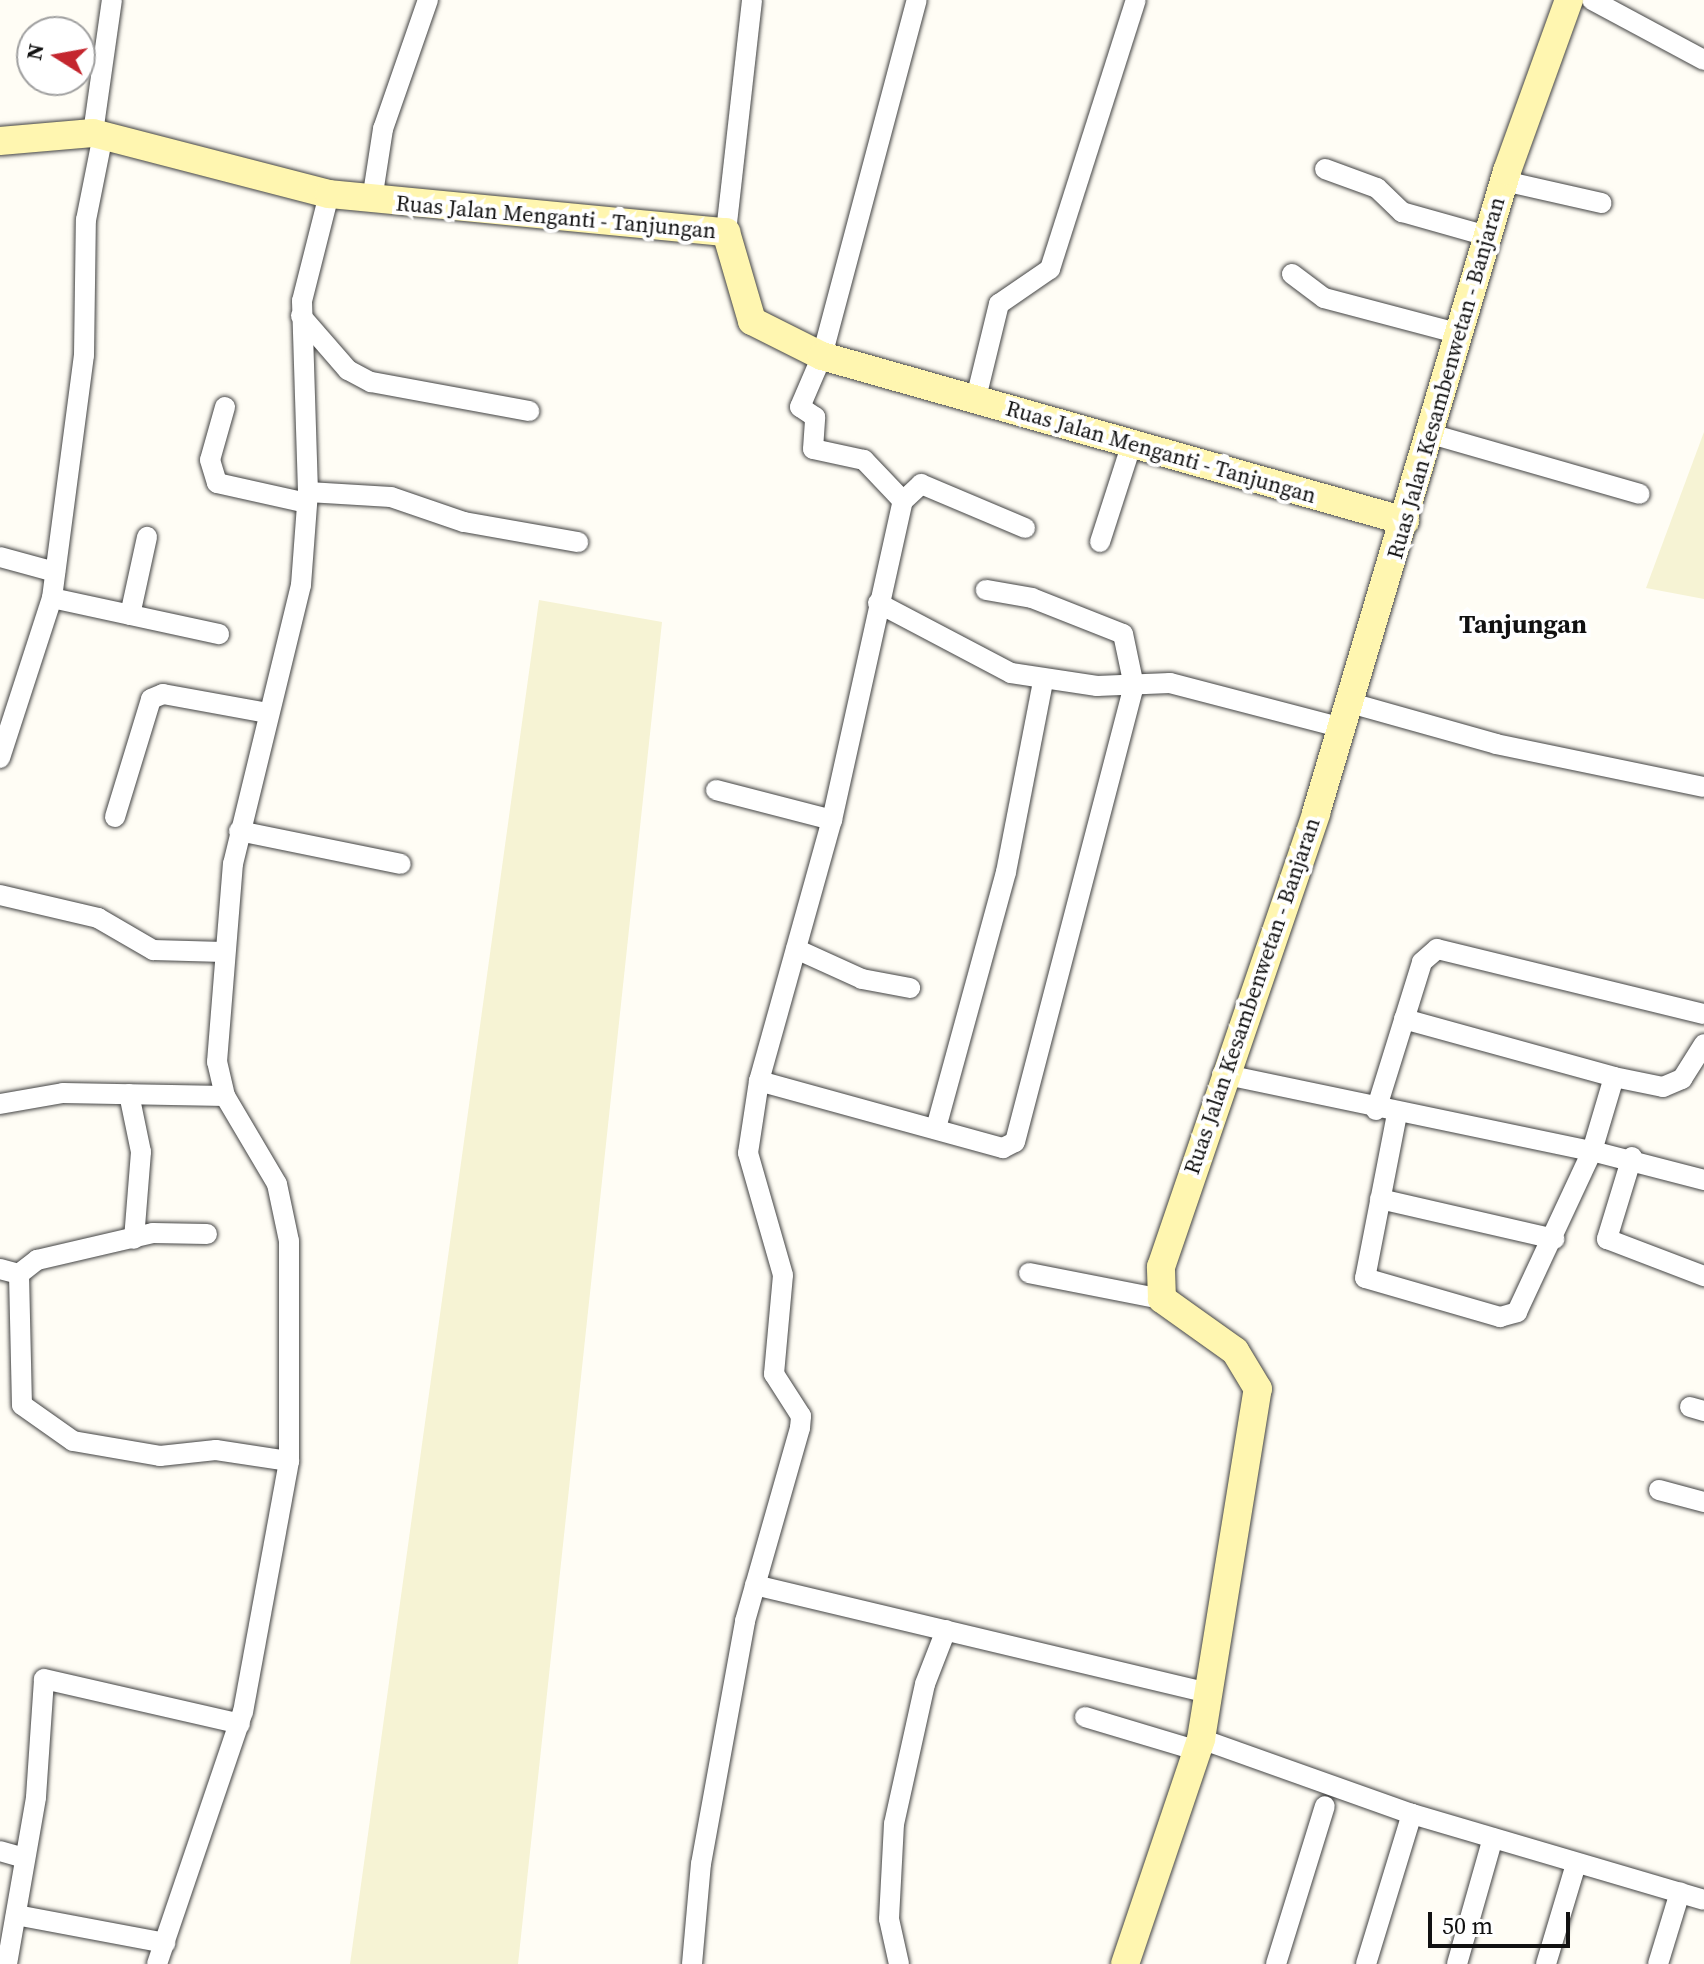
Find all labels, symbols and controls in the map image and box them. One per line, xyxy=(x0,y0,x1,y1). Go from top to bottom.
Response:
north arrow xyxy=(16,16,96,96)
text: N xyxy=(18,41,51,63)
street label: Ruas Jalan Menganti - Tanjungan xyxy=(394,190,718,244)
street label: Ruas Jalan Kesambenwetan - Banjaran xyxy=(1382,194,1510,562)
street label: Ruas Jalan Menganti - Tanjungan xyxy=(1003,395,1319,509)
district label: Tanjungan xyxy=(1459,609,1587,641)
street label: Ruas Jalan Kesambenwetan - Banjaran xyxy=(1178,814,1326,1178)
scale bar xyxy=(1432,1896,1574,1946)
text: 50 m xyxy=(1442,1909,1493,1942)

